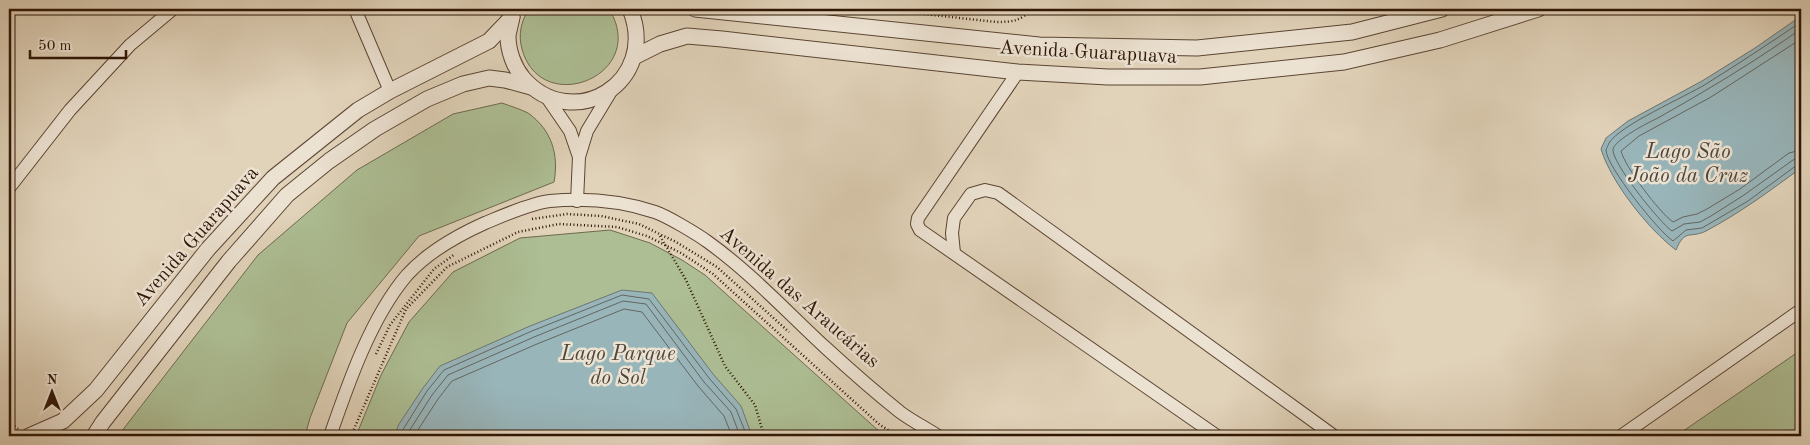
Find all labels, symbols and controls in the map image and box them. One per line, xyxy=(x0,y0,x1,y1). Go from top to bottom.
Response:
scale bar xyxy=(30,28,126,60)
street label: Avenida Guarapuava xyxy=(999,38,1178,68)
text: 50 m xyxy=(38,39,72,54)
water label: Lago São João da Cruz xyxy=(1628,142,1748,187)
street label: Avenida Guarapuava xyxy=(131,163,263,311)
street label: Avenida das Araucárias xyxy=(715,223,883,373)
water label: Lago Parque do Sol xyxy=(560,344,676,389)
north arrow xyxy=(28,368,78,418)
text: N xyxy=(47,373,58,387)

